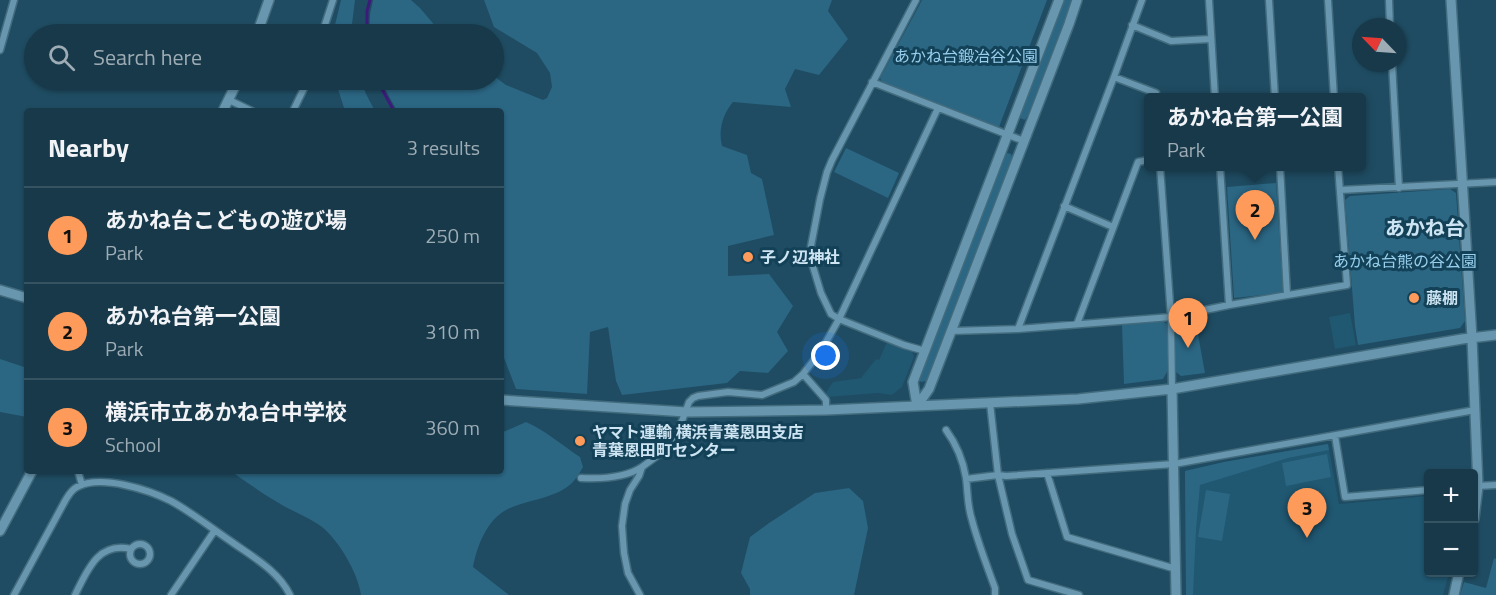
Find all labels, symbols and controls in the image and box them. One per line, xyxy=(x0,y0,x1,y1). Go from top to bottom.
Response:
north arrow xyxy=(1352,18,1406,72)
search box xyxy=(24,24,504,90)
text: Search here xyxy=(93,40,202,74)
icon: search xyxy=(45,41,78,74)
park label: あかね台鍛冶谷公園 xyxy=(894,44,1038,68)
popup xyxy=(1144,93,1366,171)
text: あかね台第一公園 xyxy=(1167,100,1343,134)
text: Nearby xyxy=(48,128,129,167)
text: 3 results xyxy=(407,132,480,163)
text: Park xyxy=(1167,134,1205,165)
pin: 2 xyxy=(1236,190,1274,240)
text: あかね台こどもの遊び場 xyxy=(105,203,347,237)
district label: あかね台 xyxy=(1385,212,1465,243)
text: 1 xyxy=(62,220,73,251)
text: 250 m xyxy=(425,220,480,251)
text: Park xyxy=(105,237,143,268)
place label: 子ノ辺神社 xyxy=(760,245,840,269)
park label: あかね台熊の谷公園 xyxy=(1333,249,1477,273)
marker: 子ノ辺神社 xyxy=(741,250,755,264)
place label: 藤棚 xyxy=(1426,286,1458,310)
marker: 藤棚 xyxy=(1407,291,1421,305)
pin: 1 xyxy=(1168,298,1208,348)
text: あかね台第一公園 xyxy=(105,299,281,333)
text: 2 xyxy=(62,316,73,347)
text: 310 m xyxy=(425,316,480,347)
text: Park xyxy=(105,333,143,364)
your location xyxy=(811,341,840,370)
text: 横浜市立あかね台中学校 xyxy=(105,395,347,429)
text: 3 xyxy=(62,412,73,443)
text: 360 m xyxy=(425,412,480,443)
place label: ヤマト運輸 横浜青葉恩田支店 青葉恩田町センター xyxy=(592,420,804,462)
text: School xyxy=(105,429,161,460)
marker: ヤマト運輸 横浜青葉恩田支店 青葉恩田町センター xyxy=(573,434,587,448)
map controls xyxy=(1424,469,1478,577)
button: + xyxy=(1424,469,1478,523)
pin: 3 xyxy=(1288,488,1326,538)
button: − xyxy=(1424,523,1478,577)

